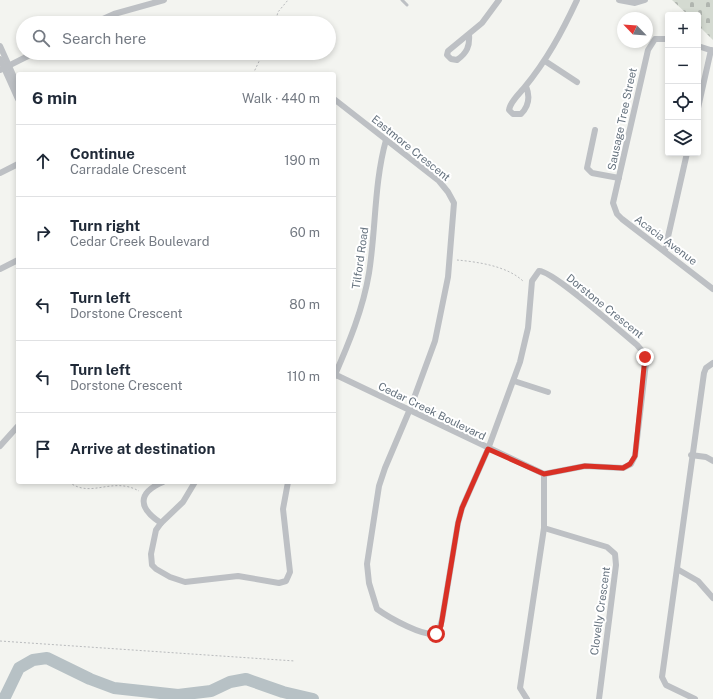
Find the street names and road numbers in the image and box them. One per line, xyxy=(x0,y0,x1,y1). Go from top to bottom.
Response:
street label: Sausage Tree Street xyxy=(605,67,639,171)
street label: Eastmore Crescent xyxy=(369,113,453,183)
street label: Acacia Avenue xyxy=(633,213,699,267)
street label: Tilford Road xyxy=(350,226,370,290)
street label: Dorstone Crescent xyxy=(564,271,646,341)
street label: Cedar Creek Boulevard xyxy=(376,380,488,442)
street label: Clovelly Crescent xyxy=(588,566,612,656)

